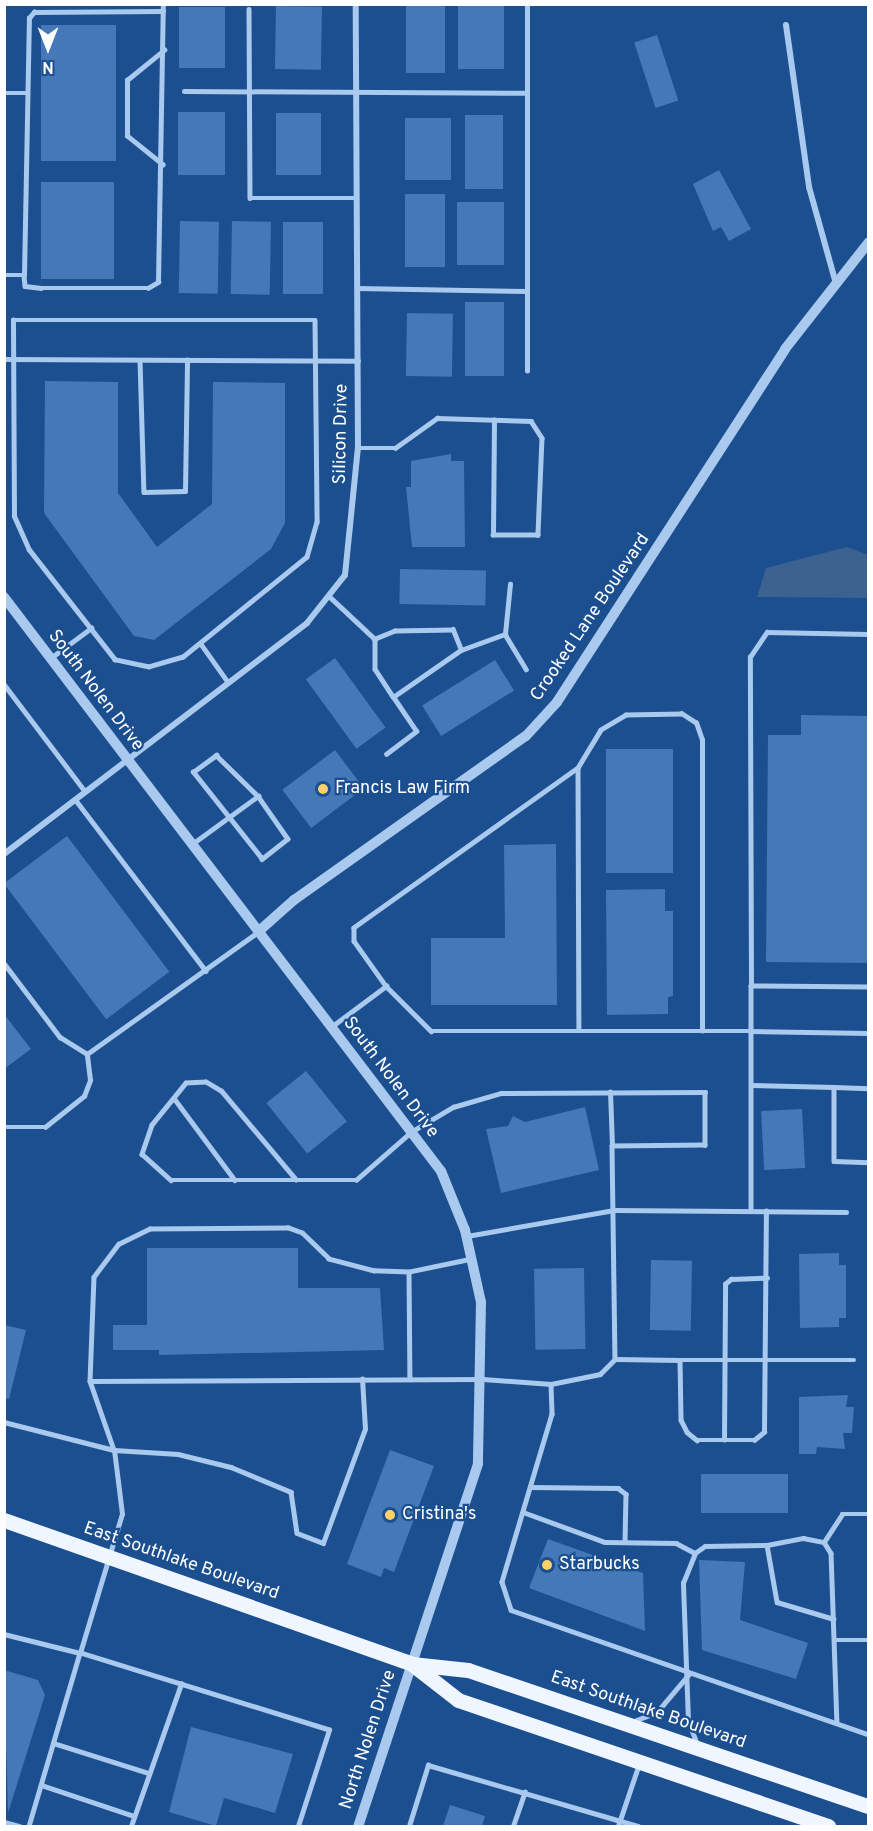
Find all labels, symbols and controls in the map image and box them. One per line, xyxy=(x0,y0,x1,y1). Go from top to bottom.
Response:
north arrow xyxy=(18,18,78,78)
text: N xyxy=(42,56,54,76)
street label: Silicon Drive xyxy=(330,383,354,485)
street label: Crooked Lane Boulevard xyxy=(527,530,655,706)
street label: South Nolen Drive xyxy=(42,626,148,756)
place label: Francis Law Firm xyxy=(335,778,470,800)
marker: Francis Law Firm xyxy=(316,782,330,796)
street label: South Nolen Drive xyxy=(337,1013,443,1143)
place label: Cristina's xyxy=(402,1504,476,1526)
marker: Cristina's xyxy=(383,1508,397,1522)
street label: East Southlake Boulevard xyxy=(80,1518,282,1606)
place label: Starbucks xyxy=(559,1554,640,1576)
marker: Starbucks xyxy=(540,1558,554,1572)
street label: East Southlake Boulevard xyxy=(547,1667,749,1755)
street label: North Nolen Drive xyxy=(336,1668,402,1812)

